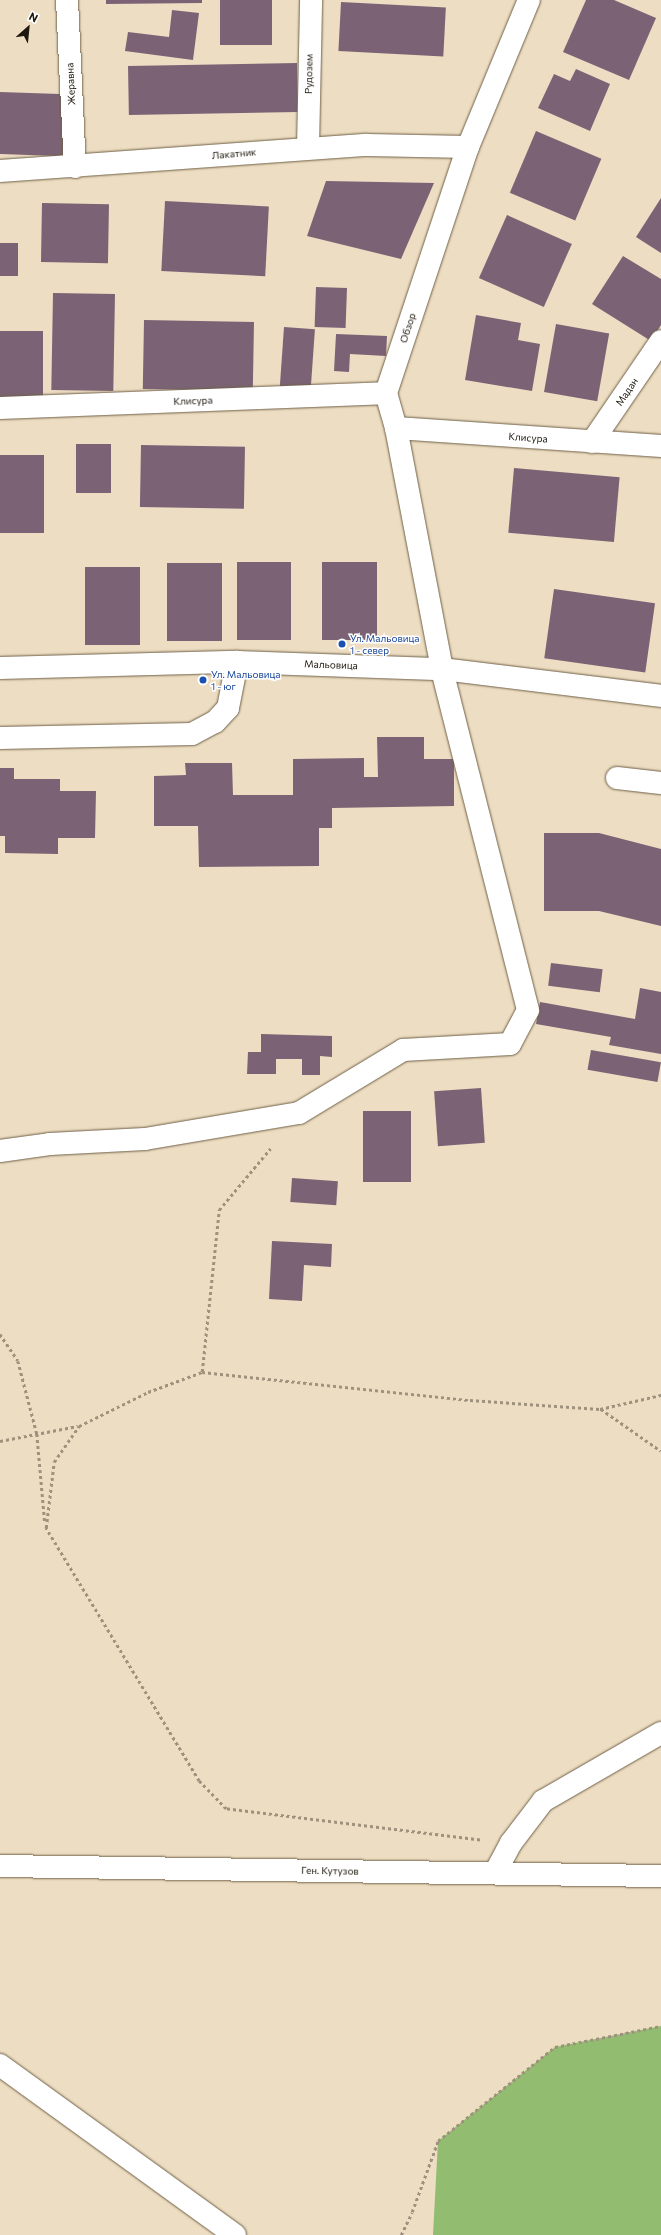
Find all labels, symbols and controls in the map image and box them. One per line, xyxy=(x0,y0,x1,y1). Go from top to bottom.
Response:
north arrow xyxy=(8,8,48,48)
text: N xyxy=(27,9,40,25)
street label: Рудозем xyxy=(303,54,315,94)
street label: Жеравна xyxy=(64,62,78,106)
street label: Лакатник xyxy=(211,146,257,162)
street label: Обзор xyxy=(398,311,418,345)
street label: Мадан xyxy=(613,376,641,408)
street label: Клисура xyxy=(173,394,213,408)
street label: Клисура xyxy=(508,431,548,445)
place label: Ул. Мальовица 1 - север xyxy=(350,632,419,656)
marker: Ул. Мальовица 1 - север xyxy=(337,639,347,649)
street label: Мальовица xyxy=(304,658,358,672)
place label: Ул. Мальовица 1 - юг xyxy=(211,668,280,692)
marker: Ул. Мальовица 1 - юг xyxy=(198,675,208,685)
street label: Ген. Кутузов xyxy=(301,1864,359,1878)

